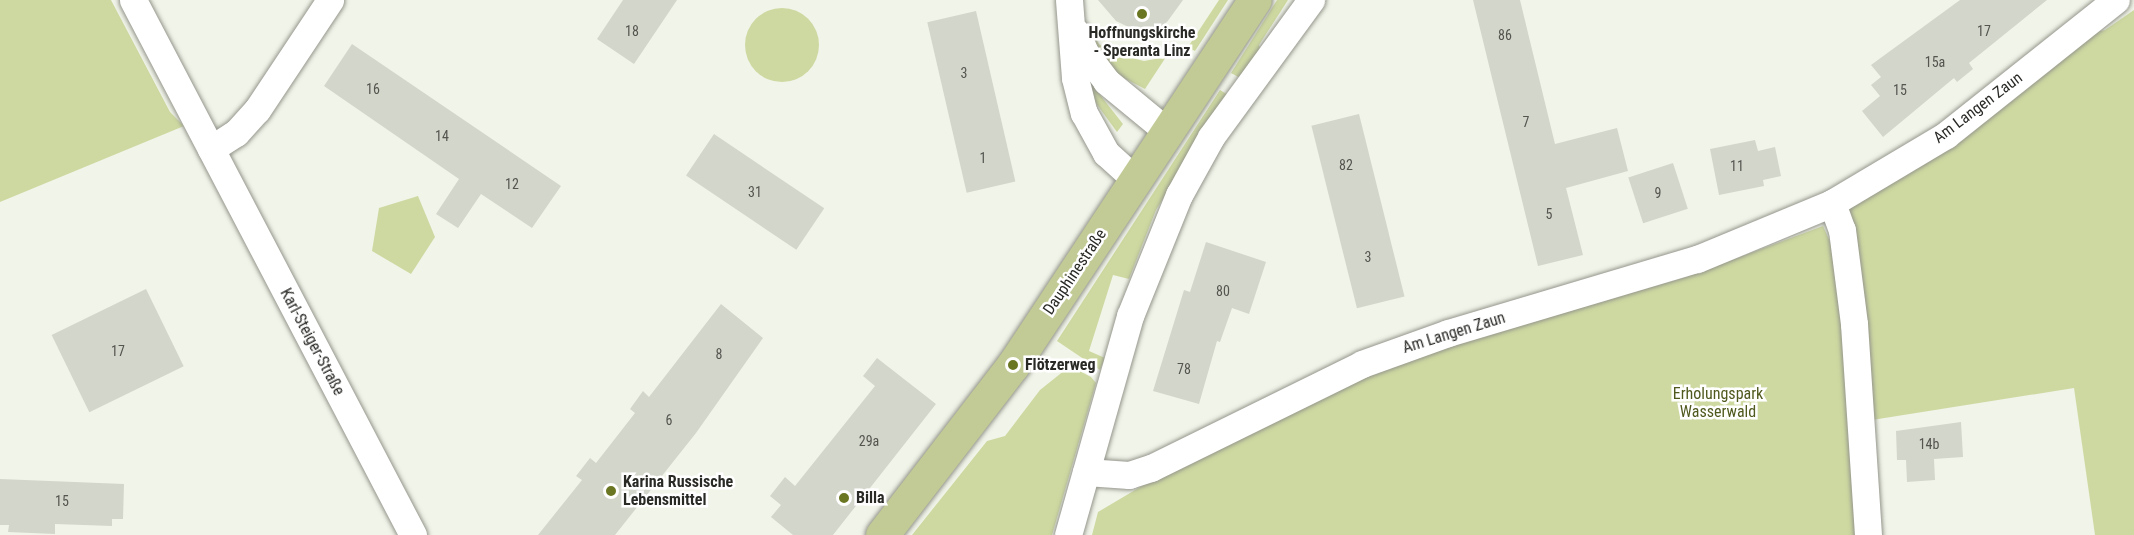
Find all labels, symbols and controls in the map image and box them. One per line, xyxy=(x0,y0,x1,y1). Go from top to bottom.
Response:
marker: Hoffnungskirche - Speranta Linz xyxy=(1135,7,1149,21)
house number: 18 xyxy=(625,23,639,39)
place label: Hoffnungskirche - Speranta Linz xyxy=(1089,23,1195,61)
house number: 17 xyxy=(1977,23,1991,39)
house number: 86 xyxy=(1498,27,1512,43)
house number: 15a xyxy=(1925,54,1945,70)
house number: 3 xyxy=(961,65,967,81)
street label: Am Langen Zaun xyxy=(1930,68,2026,148)
house number: 16 xyxy=(366,81,380,97)
house number: 15 xyxy=(1893,82,1907,98)
house number: 7 xyxy=(1523,114,1529,130)
house number: 14 xyxy=(435,128,449,144)
house number: 1 xyxy=(980,150,986,166)
house number: 82 xyxy=(1339,157,1353,173)
house number: 11 xyxy=(1730,158,1744,174)
house number: 12 xyxy=(505,176,519,192)
house number: 31 xyxy=(748,184,762,200)
house number: 9 xyxy=(1655,185,1661,201)
house number: 5 xyxy=(1546,206,1552,222)
street label: Dauphinestraße xyxy=(1039,226,1111,318)
house number: 3 xyxy=(1365,249,1371,265)
house number: 80 xyxy=(1216,283,1230,299)
street label: Karl-Steiger-Straße xyxy=(276,285,348,399)
street label: Am Langen Zaun xyxy=(1400,308,1508,358)
house number: 17 xyxy=(111,343,125,359)
house number: 8 xyxy=(716,346,722,362)
place label: Flötzerweg xyxy=(1025,355,1096,375)
marker: Flötzerweg xyxy=(1006,358,1020,372)
house number: 78 xyxy=(1177,361,1191,377)
park label: Erholungspark Wasserwald xyxy=(1673,384,1763,422)
house number: 6 xyxy=(666,412,672,428)
house number: 29a xyxy=(859,433,879,449)
house number: 14b xyxy=(1919,436,1939,452)
place label: Karina Russische Lebensmittel xyxy=(623,472,733,510)
marker: Karina Russische Lebensmittel xyxy=(604,484,618,498)
place label: Billa xyxy=(856,488,885,508)
marker: Billa xyxy=(837,491,851,505)
house number: 15 xyxy=(55,493,69,509)

